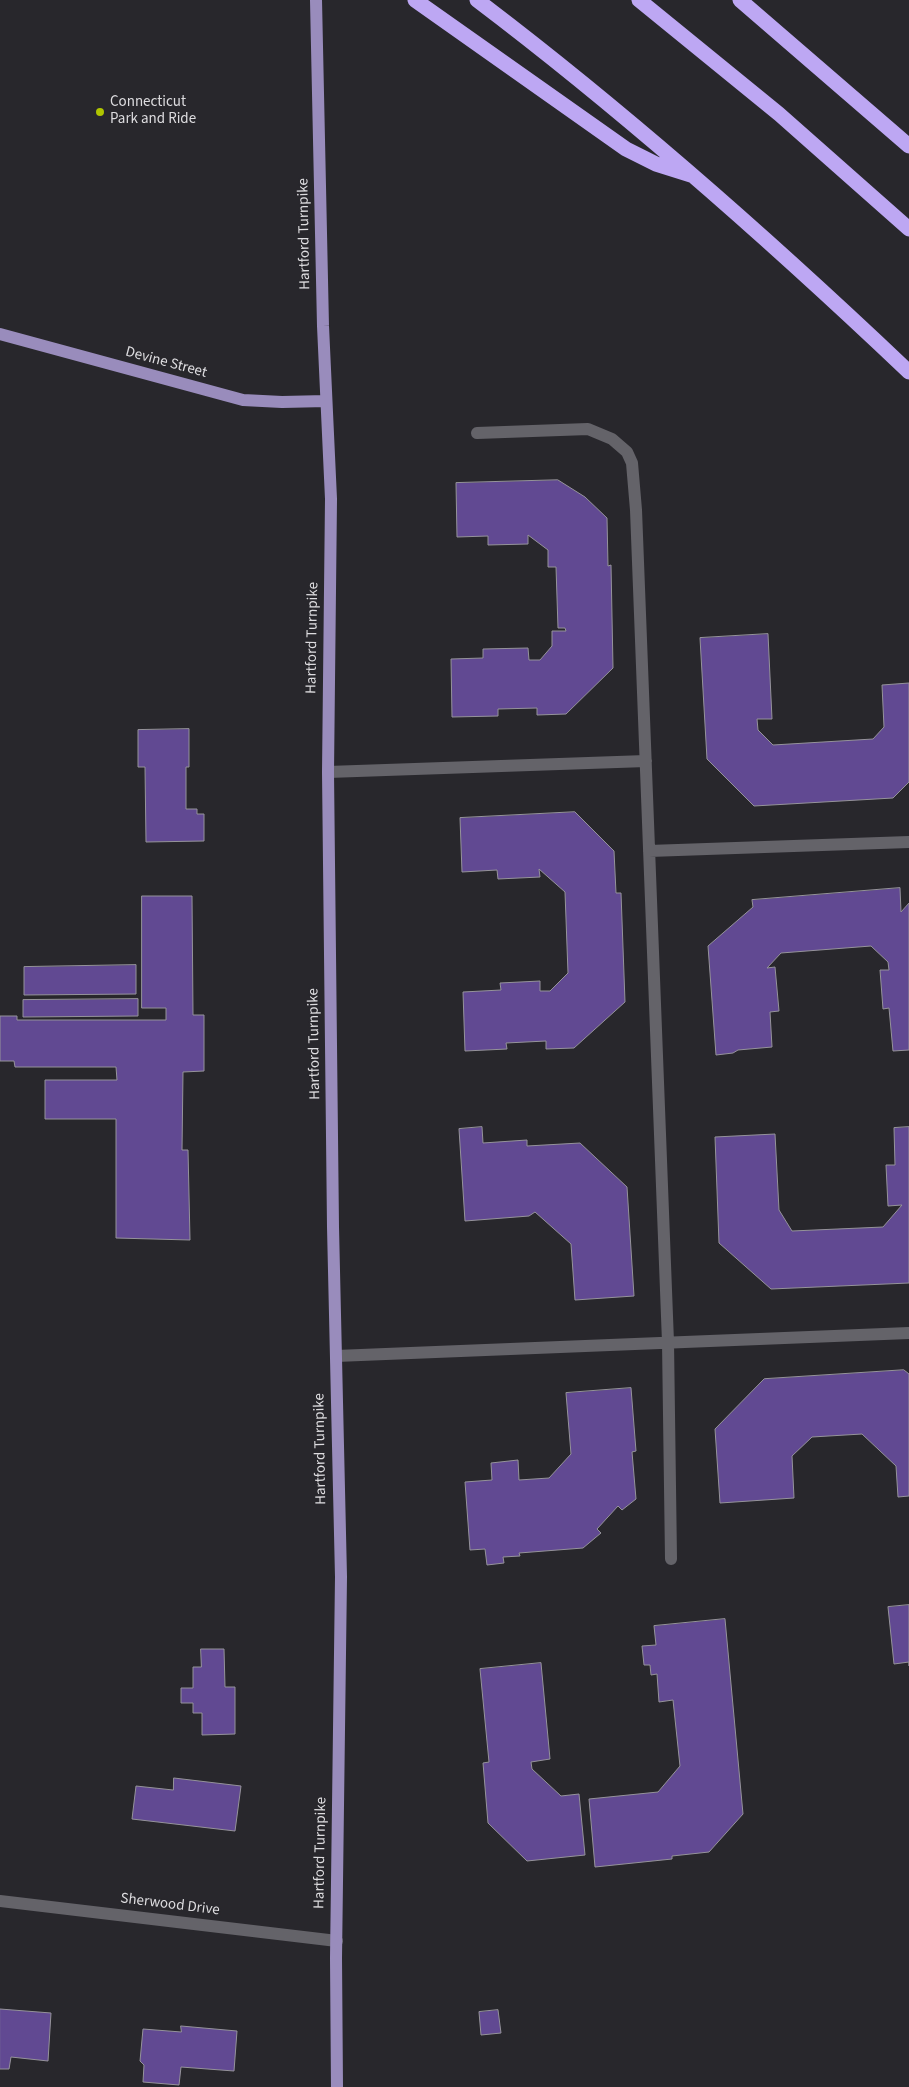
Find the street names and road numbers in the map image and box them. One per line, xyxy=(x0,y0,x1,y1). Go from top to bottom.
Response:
street label: Hartford Turnpike xyxy=(295,178,315,290)
street label: Devine Street xyxy=(123,343,209,383)
street label: Hartford Turnpike xyxy=(303,582,323,694)
street label: Hartford Turnpike xyxy=(305,988,325,1100)
street label: Hartford Turnpike xyxy=(311,1393,331,1505)
street label: Hartford Turnpike xyxy=(311,1797,331,1909)
street label: Sherwood Drive xyxy=(119,1890,221,1920)

